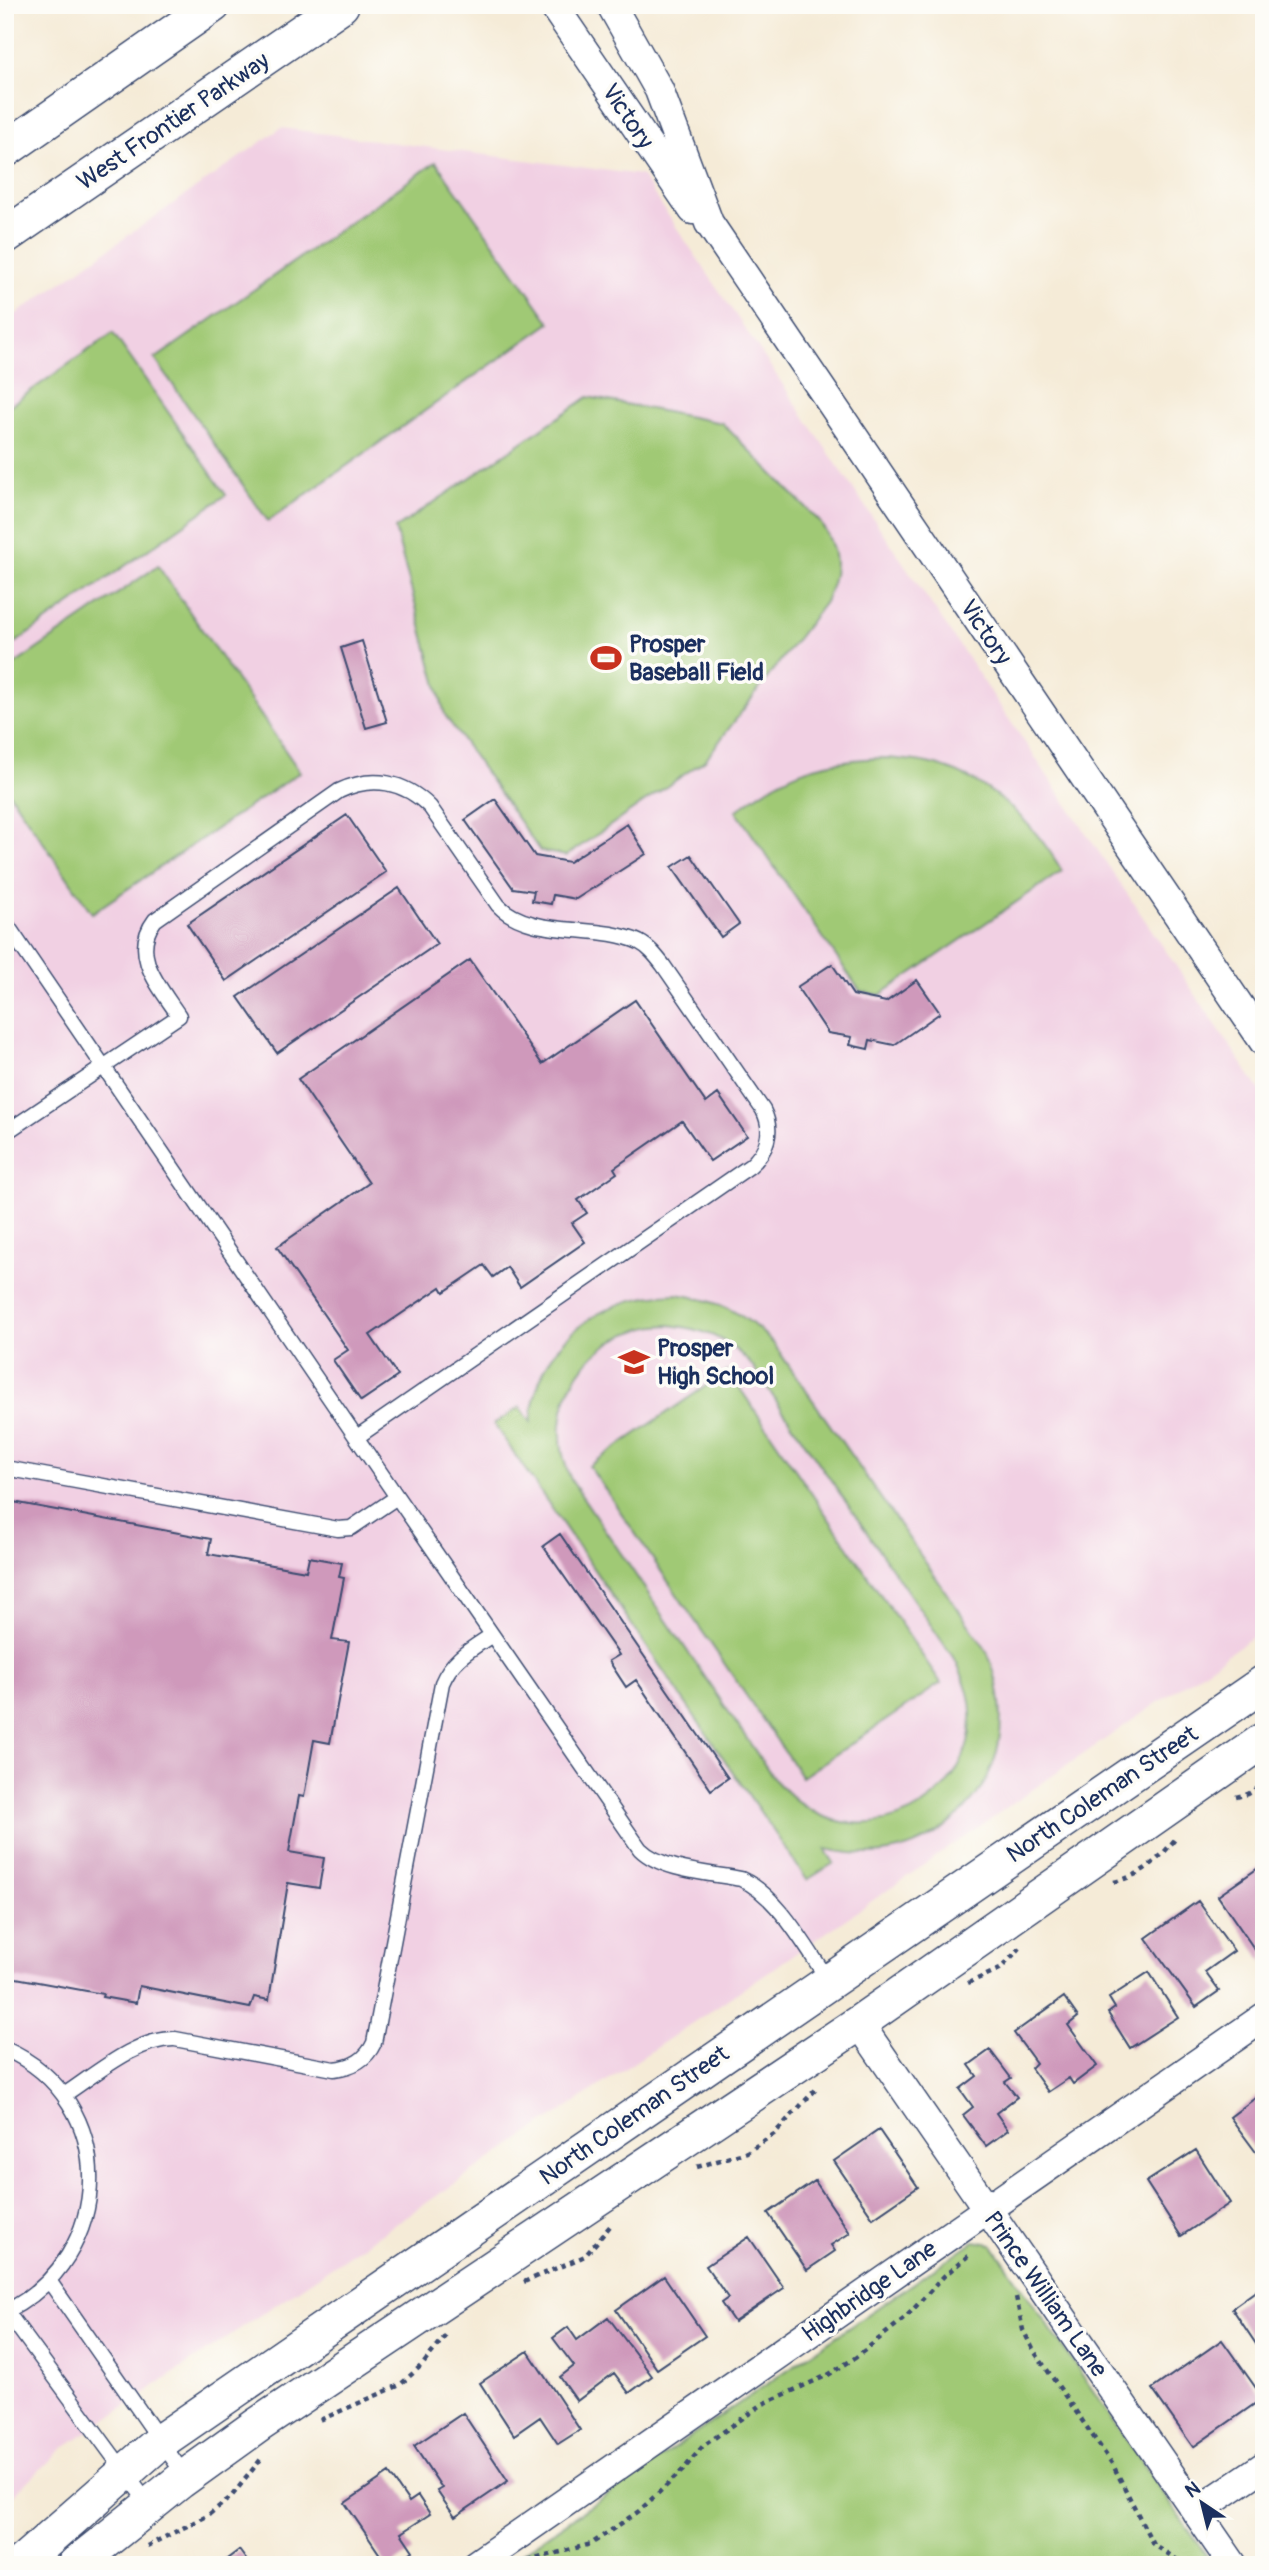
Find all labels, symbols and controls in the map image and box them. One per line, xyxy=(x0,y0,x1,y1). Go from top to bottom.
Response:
street label: West Frontier Parkway xyxy=(72,46,275,197)
street label: Victory xyxy=(595,78,660,154)
street label: Victory xyxy=(953,594,1018,670)
place label: Prosper Baseball Field xyxy=(629,630,764,687)
sports icon: Prosper Baseball Field xyxy=(589,641,623,675)
place label: Prosper High School xyxy=(657,1334,774,1391)
school or university icon: Prosper High School xyxy=(617,1345,651,1379)
street label: North Coleman Street xyxy=(1001,1719,1204,1869)
street label: North Coleman Street xyxy=(534,2039,735,2192)
street label: Prince William Lane xyxy=(978,2206,1114,2383)
street label: Highbridge Lane xyxy=(796,2234,942,2349)
north arrow xyxy=(1168,2468,1238,2538)
text: N xyxy=(1181,2476,1205,2503)

